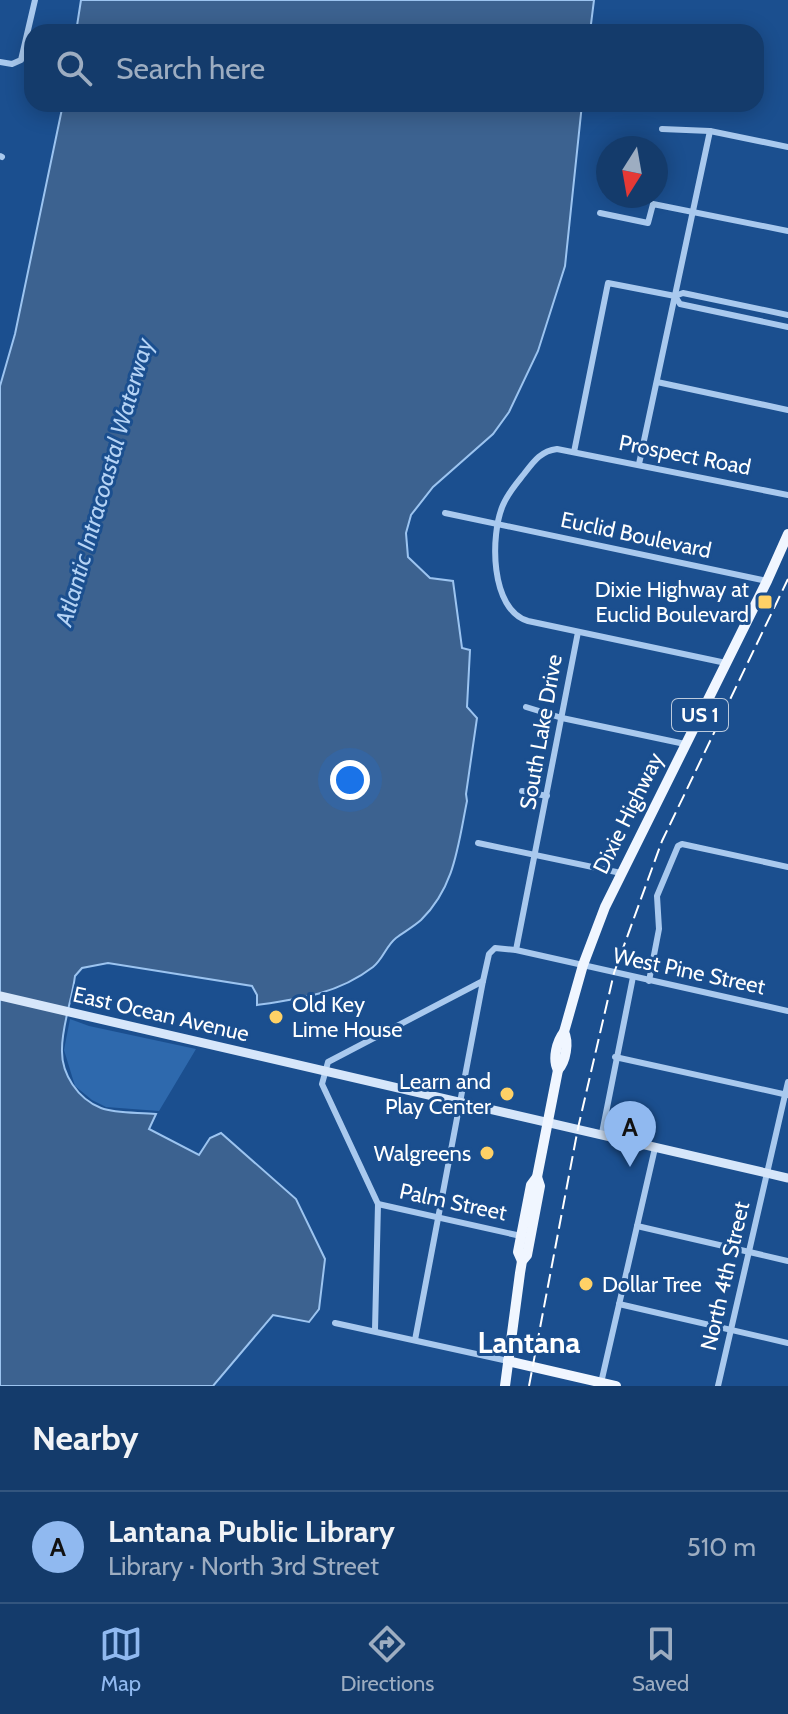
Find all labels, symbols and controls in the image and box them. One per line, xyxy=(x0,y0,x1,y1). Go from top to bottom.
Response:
search box xyxy=(24,24,764,112)
icon: search xyxy=(52,46,96,90)
text: Search here xyxy=(116,50,265,87)
north arrow xyxy=(596,136,668,208)
water label: Atlantic Intracoastal Waterway xyxy=(49,334,159,630)
street label: Prospect Road xyxy=(617,429,753,481)
street label: Euclid Boulevard xyxy=(558,506,714,564)
place label: Dixie Highway at Euclid Boulevard xyxy=(595,576,750,628)
marker: Dixie Highway at Euclid Boulevard xyxy=(756,593,774,611)
street label: South Lake Drive xyxy=(514,652,568,812)
road number: US 1 xyxy=(672,699,728,731)
street label: Dixie Highway xyxy=(587,748,669,878)
your location xyxy=(330,760,370,800)
street label: West Pine Street xyxy=(610,942,768,1000)
street label: East Ocean Avenue xyxy=(70,981,252,1047)
place label: Old Key Lime House xyxy=(292,991,402,1043)
marker: Old Key Lime House xyxy=(267,1008,285,1026)
place label: Learn and Play Center xyxy=(385,1068,491,1120)
marker: Learn and Play Center xyxy=(498,1085,516,1103)
pin: A xyxy=(604,1101,656,1167)
place label: Walgreens xyxy=(374,1140,471,1167)
marker: Walgreens xyxy=(478,1144,496,1162)
street label: Palm Street xyxy=(397,1177,510,1227)
street label: North 4th Street xyxy=(695,1198,755,1353)
place label: Dollar Tree xyxy=(602,1271,702,1298)
marker: Dollar Tree xyxy=(577,1275,595,1293)
district label: Lantana xyxy=(477,1324,581,1361)
text: Nearby xyxy=(32,1417,139,1459)
text: Lantana Public Library xyxy=(108,1513,395,1550)
text: A xyxy=(50,1531,66,1563)
text: 510 m xyxy=(687,1531,756,1563)
text: Library · North 3rd Street xyxy=(108,1550,379,1582)
tab: Map xyxy=(99,1622,143,1697)
tab: Directions xyxy=(340,1622,434,1697)
tab: Saved xyxy=(632,1622,689,1697)

